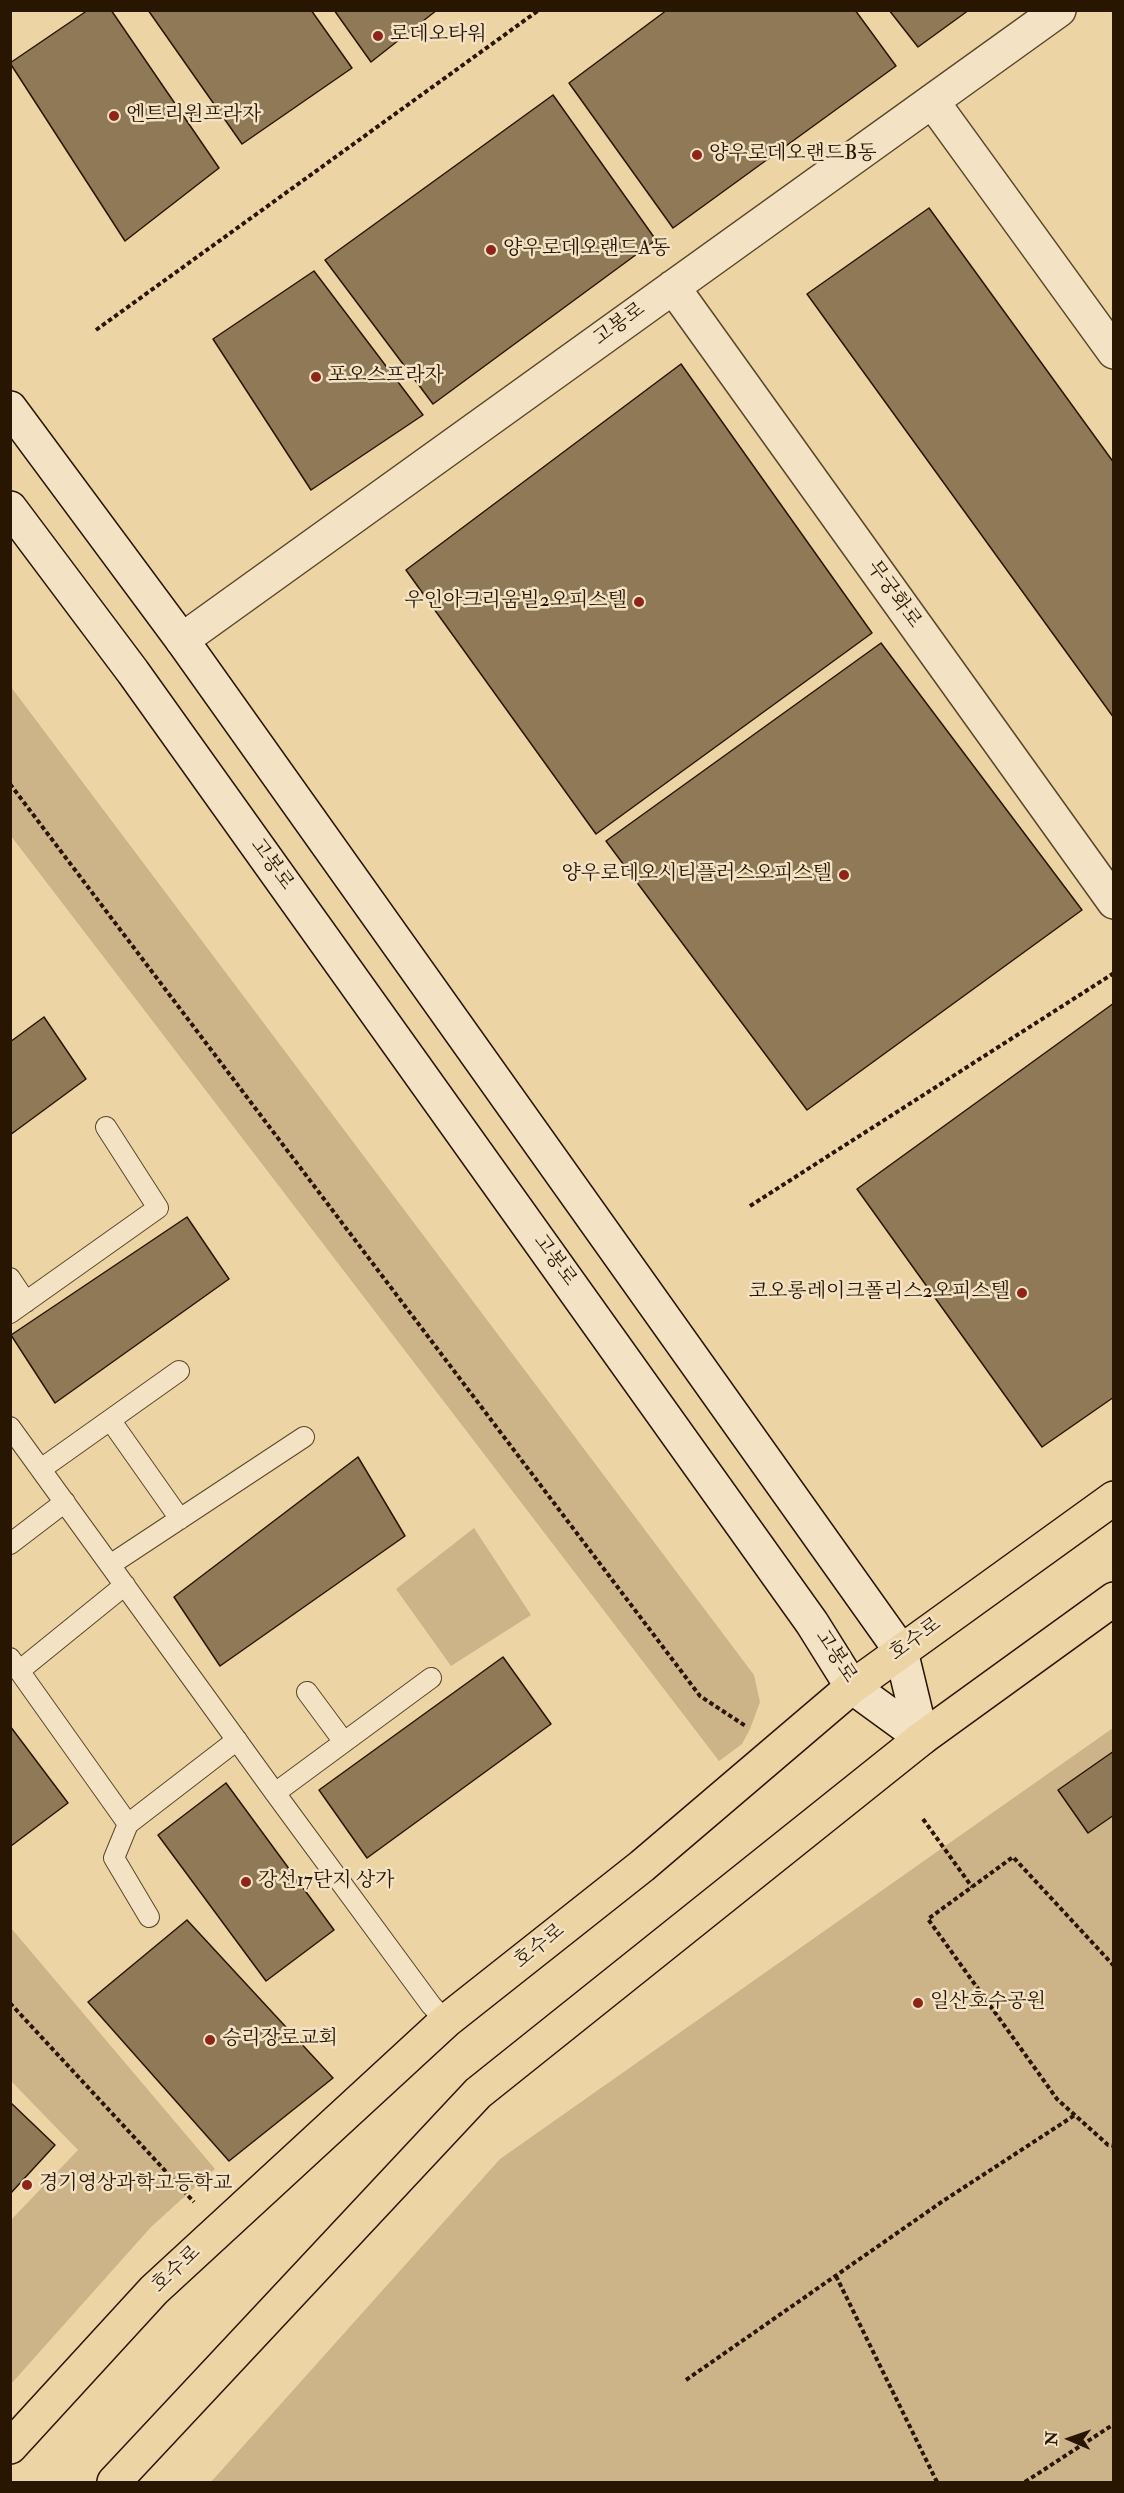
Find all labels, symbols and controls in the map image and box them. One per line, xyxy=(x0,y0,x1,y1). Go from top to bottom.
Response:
place label: 로데오타워 xyxy=(390,24,487,48)
marker: 로데오타워 xyxy=(371,29,385,43)
place label: 엔트리원프라자 xyxy=(126,104,261,128)
marker: 엔트리원프라자 xyxy=(107,109,121,123)
place label: 양우로데오랜드B동 xyxy=(709,143,877,167)
marker: 양우로데오랜드B동 xyxy=(690,148,704,162)
place label: 양우로데오랜드A동 xyxy=(503,238,670,262)
marker: 양우로데오랜드A동 xyxy=(484,243,498,257)
street label: 고봉로 xyxy=(590,298,650,352)
place label: 포오스프라자 xyxy=(328,365,444,389)
marker: 포오스프라자 xyxy=(309,370,323,384)
street label: 무궁화로 xyxy=(861,557,925,633)
place label: 우인아크리움빌2오피스텔 xyxy=(404,590,627,614)
marker: 우인아크리움빌2오피스텔 xyxy=(632,595,646,609)
street label: 고봉로 xyxy=(244,835,298,895)
place label: 양우로데오시티플러스오피스텔 xyxy=(562,863,832,887)
marker: 양우로데오시티플러스오피스텔 xyxy=(837,868,851,882)
street label: 고봉로 xyxy=(527,1231,581,1291)
place label: 코오롱레이크폴리스2오피스텔 xyxy=(749,1281,1010,1305)
marker: 코오롱레이크폴리스2오피스텔 xyxy=(1015,1286,1029,1300)
street label: 호수로 xyxy=(886,1613,946,1667)
street label: 고봉로 xyxy=(809,1626,861,1688)
place label: 강선17단지 상가 xyxy=(258,1870,394,1894)
marker: 강선17단지 상가 xyxy=(239,1875,253,1889)
street label: 호수로 xyxy=(510,1919,570,1975)
place label: 일산호수공원 xyxy=(930,1991,1046,2015)
marker: 일산호수공원 xyxy=(911,1996,925,2010)
place label: 승리장로교회 xyxy=(222,2028,338,2052)
marker: 승리장로교회 xyxy=(203,2033,217,2047)
place label: 경기영상과학고등학교 xyxy=(39,2173,232,2197)
marker: 경기영상과학고등학교 xyxy=(20,2178,34,2192)
street label: 호수로 xyxy=(148,2241,206,2299)
north arrow xyxy=(1040,2409,1100,2469)
text: N xyxy=(1042,2431,1062,2446)

